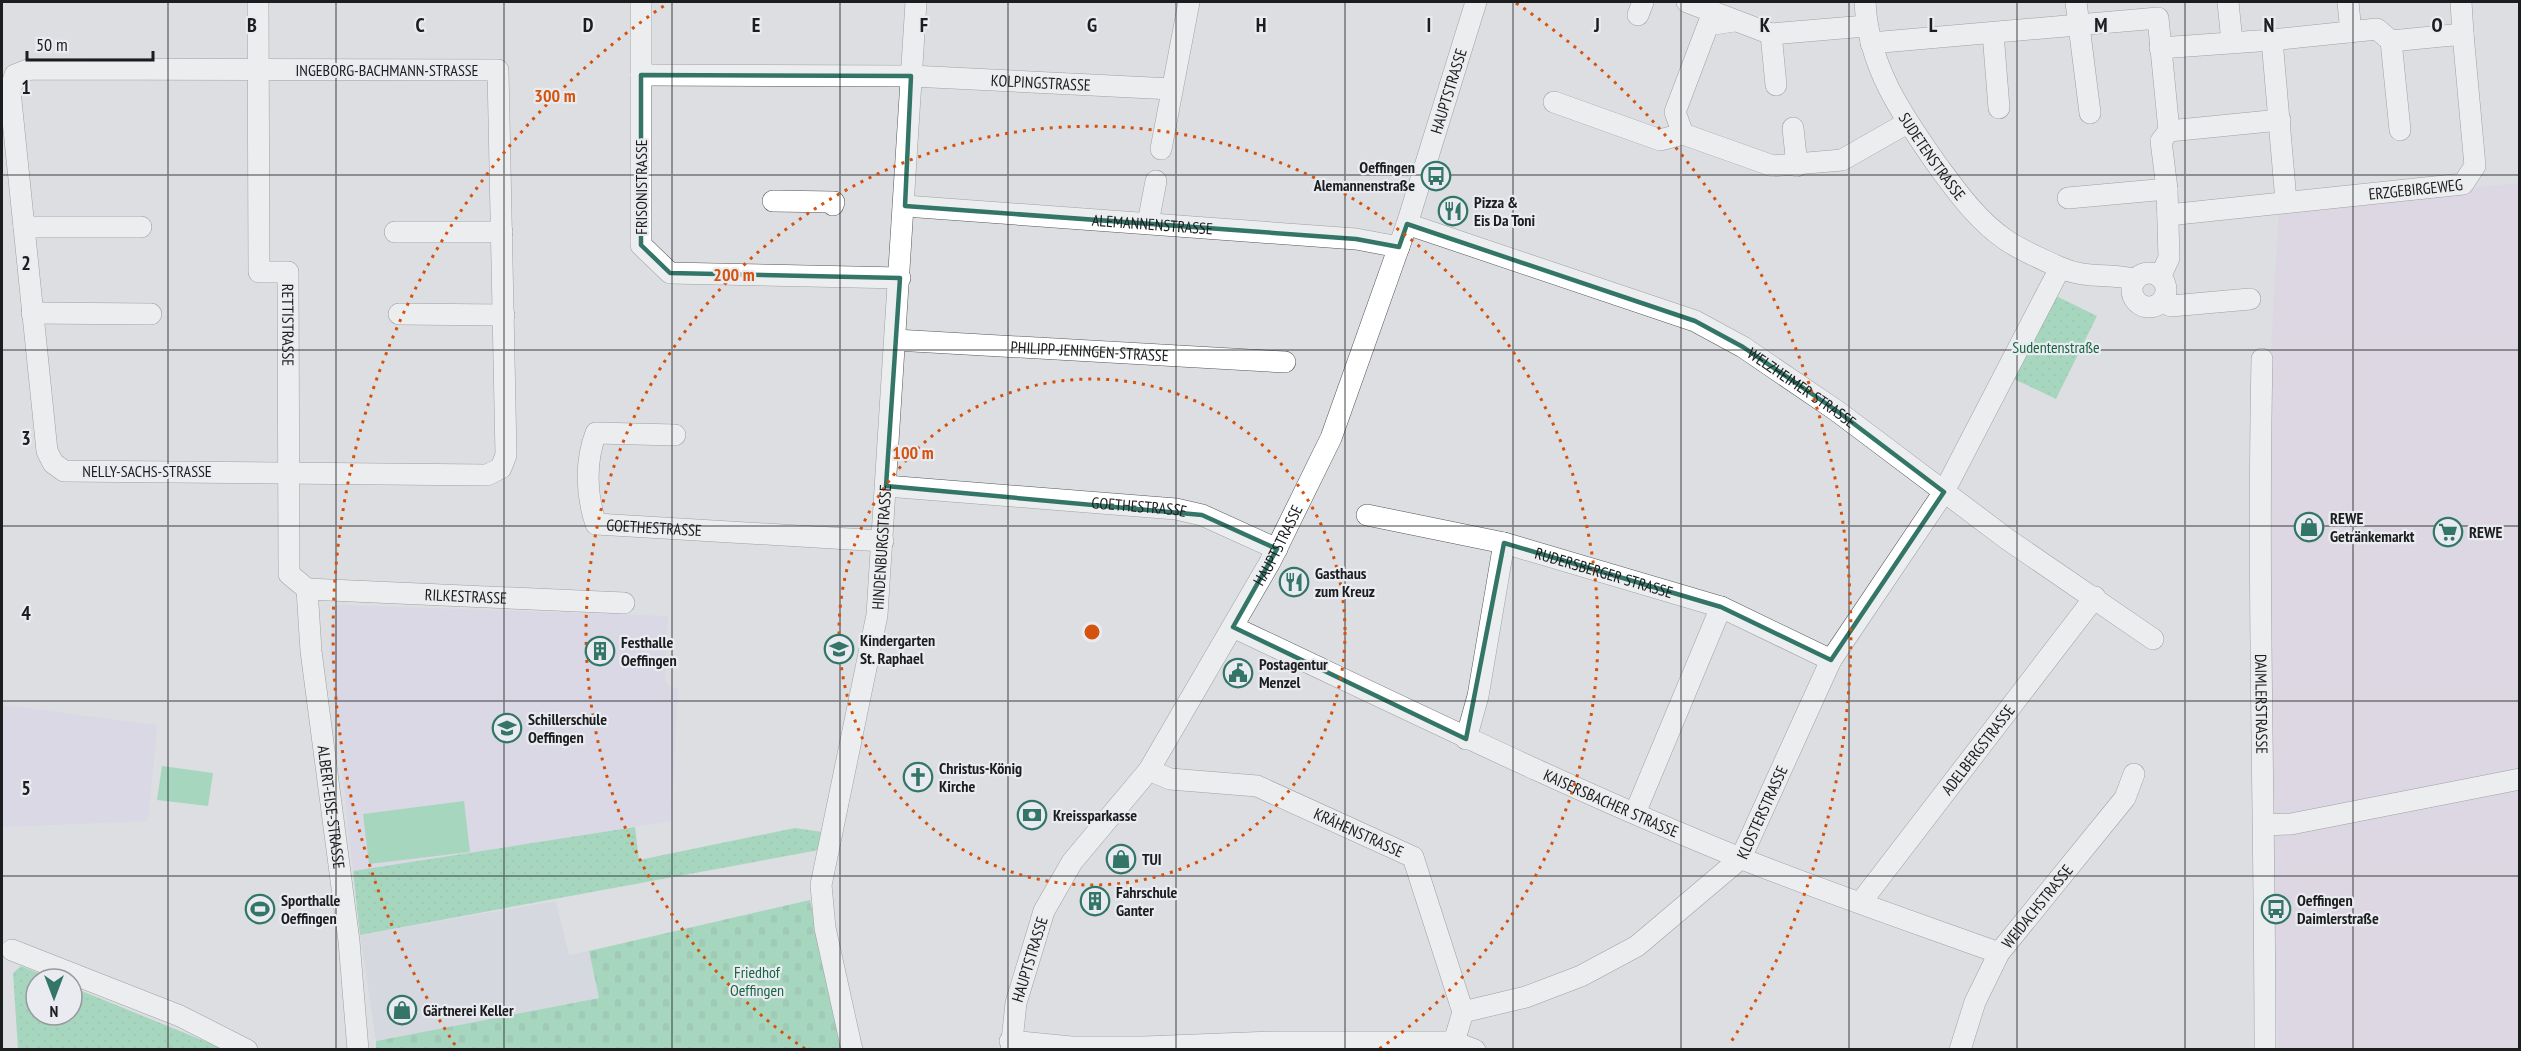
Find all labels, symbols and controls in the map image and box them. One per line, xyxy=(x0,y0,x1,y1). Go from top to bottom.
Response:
text: B xyxy=(247,12,257,38)
text: C xyxy=(415,12,425,38)
text: D xyxy=(583,12,594,38)
text: E xyxy=(752,12,760,38)
text: F xyxy=(920,12,928,38)
text: G xyxy=(1087,12,1097,38)
text: H xyxy=(1256,12,1266,38)
text: I xyxy=(1427,12,1431,38)
text: J xyxy=(1593,12,1600,38)
text: K xyxy=(1760,12,1771,38)
text: L xyxy=(1929,12,1938,38)
text: M xyxy=(2094,12,2108,38)
text: N xyxy=(2264,12,2274,38)
text: O xyxy=(2431,12,2443,38)
scale bar xyxy=(27,24,153,62)
text: 50 m xyxy=(36,33,68,56)
street label: HAUPTSTRASSE xyxy=(1426,46,1471,136)
street label: INGEBORG-BACHMANN-STRASSE xyxy=(296,60,479,80)
street label: KOLPINGSTRASSE xyxy=(990,70,1091,95)
text: 1 xyxy=(21,74,31,100)
text: 300 m xyxy=(534,84,576,107)
street label: SUDETENSTRASSE xyxy=(1895,109,1970,204)
street label: FRISONISTRASSE xyxy=(631,139,651,235)
place label: Oeffingen Alemannenstraße xyxy=(1313,157,1415,195)
bus stop icon: Oeffingen Alemannenstraße xyxy=(1420,160,1452,192)
street label: ERZGEBIRGEWEG xyxy=(2368,174,2464,204)
place label: Pizza & Eis Da Toni xyxy=(1474,192,1536,230)
restaurant icon: Pizza & Eis Da Toni xyxy=(1437,195,1469,227)
street label: ALEMANNENSTRASSE xyxy=(1091,210,1214,238)
text: 2 xyxy=(21,250,31,276)
text: 200 m xyxy=(713,263,755,286)
street label: RETTISTRASSE xyxy=(278,284,298,366)
street label: PHILIPP-JENINGEN-STRASSE xyxy=(1010,337,1169,365)
park label: Sudentenstraße xyxy=(2012,337,2100,357)
street label: WELZHEIMER STRASSE xyxy=(1744,343,1860,432)
text: 3 xyxy=(21,425,31,451)
text: 100 m xyxy=(892,441,934,464)
street label: NELLY-SACHS-STRASSE xyxy=(82,461,212,481)
street label: HINDENBURGSTRASSE xyxy=(867,484,895,610)
street label: GOETHESTRASSE xyxy=(1091,492,1189,521)
street label: HAUPTSTRASSE xyxy=(1249,501,1307,589)
place label: REWE Getränkemarkt xyxy=(2330,508,2415,546)
shop icon: REWE Getränkemarkt xyxy=(2293,511,2325,543)
street label: GOETHESTRASSE xyxy=(606,515,703,540)
supermarket icon: REWE xyxy=(2432,516,2464,548)
place label: REWE xyxy=(2469,522,2502,542)
street label: RUDERSBERGER STRASSE xyxy=(1533,543,1675,602)
place label: Gasthaus zum Kreuz xyxy=(1315,563,1375,601)
restaurant icon: Gasthaus zum Kreuz xyxy=(1278,566,1310,598)
street label: RILKESTRASSE xyxy=(424,584,508,608)
text: 4 xyxy=(21,600,31,626)
centre of rings xyxy=(1082,622,1102,642)
place label: Kindergarten St. Raphael xyxy=(860,630,935,668)
place label: Festhalle Oeffingen xyxy=(621,632,677,670)
school or university icon: Kindergarten St. Raphael xyxy=(823,633,855,665)
building icon: Festhalle Oeffingen xyxy=(584,635,616,667)
place label: Postagentur Menzel xyxy=(1259,654,1328,692)
street label: DAIMLERSTRASSE xyxy=(2251,654,2272,754)
public building icon: Postagentur Menzel xyxy=(1222,657,1254,689)
street label: ADELBERGSTRASSE xyxy=(1937,700,2019,799)
place label: Schillerschule Oeffingen xyxy=(528,709,607,747)
school or university icon: Schillerschule Oeffingen xyxy=(491,712,523,744)
street label: ALBERT-EISE-STRASSE xyxy=(313,744,349,870)
place label: Christus-König Kirche xyxy=(939,758,1022,796)
church icon: Christus-König Kirche xyxy=(902,761,934,793)
street label: KLOSTERSTRASSE xyxy=(1732,762,1792,862)
street label: KAISERSBACHER STRASSE xyxy=(1540,764,1682,841)
text: 5 xyxy=(21,775,31,801)
bank icon: Kreissparkasse xyxy=(1016,799,1048,831)
street label: KRÄHENSTRASSE xyxy=(1311,803,1407,861)
place label: Kreissparkasse xyxy=(1053,805,1137,825)
shop icon: TUI xyxy=(1105,843,1137,875)
place label: TUI xyxy=(1142,849,1162,869)
street label: WEIDACHSTRASSE xyxy=(1997,860,2077,952)
place label: Fahrschule Ganter xyxy=(1116,882,1178,920)
building icon: Fahrschule Ganter xyxy=(1079,885,1111,917)
place label: Sporthalle Oeffingen xyxy=(281,890,341,928)
place label: Oeffingen Daimlerstraße xyxy=(2297,890,2379,928)
sports icon: Sporthalle Oeffingen xyxy=(244,893,276,925)
bus stop icon: Oeffingen Daimlerstraße xyxy=(2260,893,2292,925)
street label: HAUPTSTRASSE xyxy=(1007,914,1052,1004)
park label: Friedhof Oeffingen xyxy=(730,962,784,1000)
north arrow xyxy=(24,967,84,1027)
shop icon: Gärtnerei Keller xyxy=(386,994,418,1026)
place label: Gärtnerei Keller xyxy=(423,1000,514,1020)
text: N xyxy=(50,1002,58,1022)

